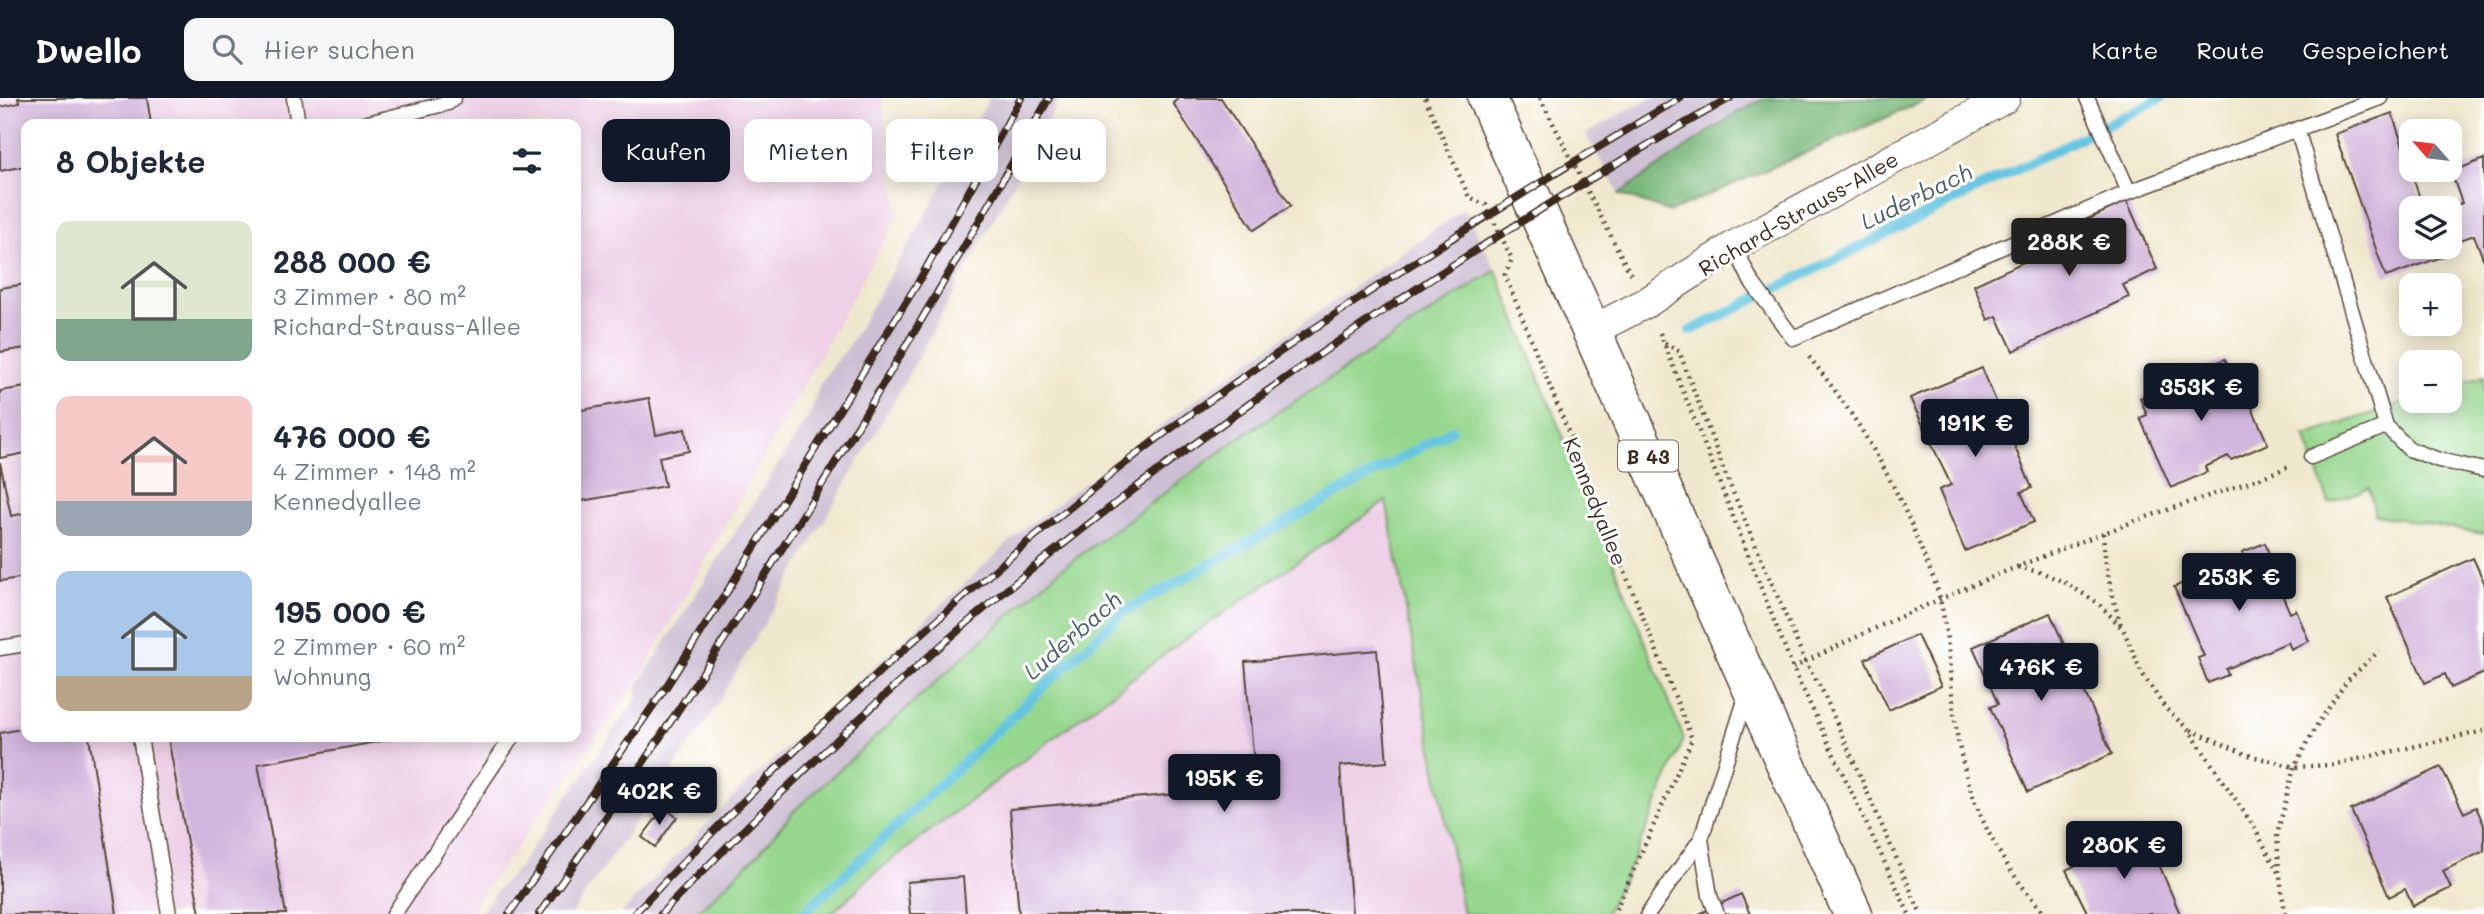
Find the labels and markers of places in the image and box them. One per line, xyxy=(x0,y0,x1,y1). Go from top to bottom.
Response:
pin: 288K € xyxy=(2012,218,2126,278)
pin: 353K € xyxy=(2144,364,2258,423)
pin: 191K € xyxy=(1918,400,2032,459)
pin: 253K € xyxy=(2182,554,2296,613)
pin: 476K € xyxy=(1984,644,2098,703)
pin: 195K € xyxy=(1167,754,1281,814)
pin: 402K € xyxy=(602,768,716,827)
pin: 280K € xyxy=(2067,822,2181,881)

